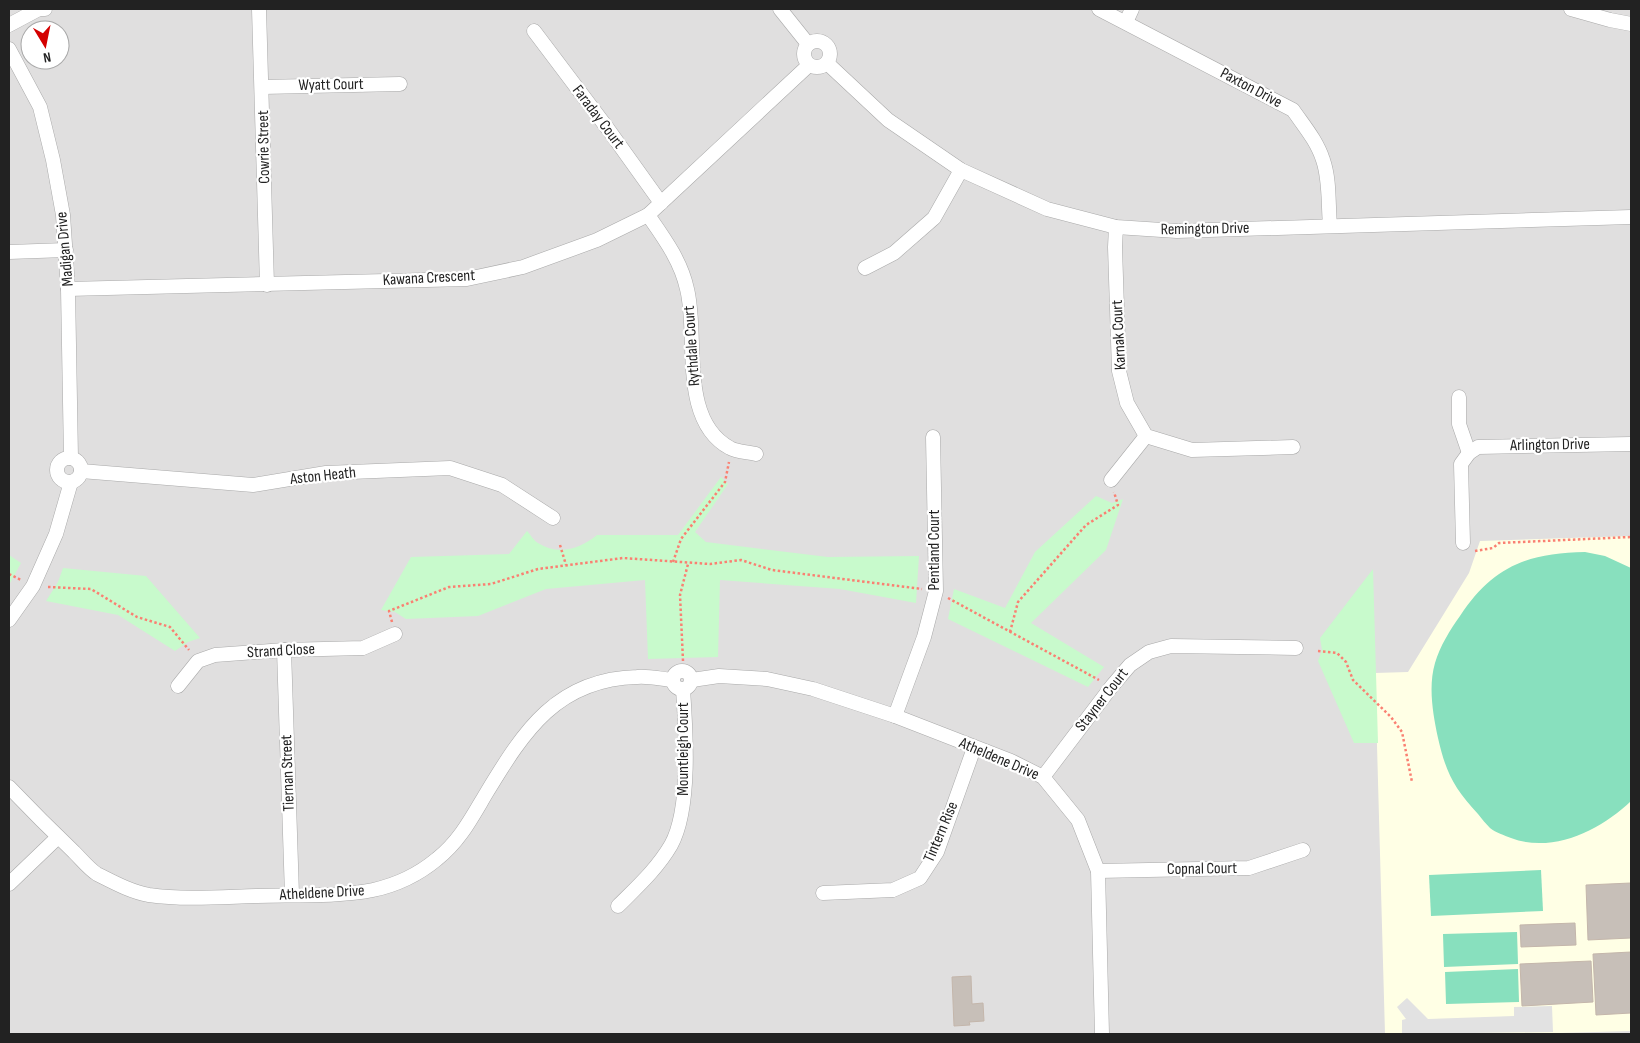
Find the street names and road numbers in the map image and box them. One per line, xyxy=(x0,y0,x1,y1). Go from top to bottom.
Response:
street label: Paxton Drive xyxy=(1217,64,1285,112)
street label: Wyatt Court xyxy=(298,75,364,95)
street label: Faraday Court xyxy=(568,82,628,153)
street label: Cowrie Street xyxy=(254,110,274,184)
street label: Madigan Drive xyxy=(52,211,78,287)
street label: Remington Drive xyxy=(1160,219,1250,239)
street label: Kawana Crescent xyxy=(382,266,476,290)
street label: Karnak Court xyxy=(1108,299,1130,371)
street label: Rythdale Court xyxy=(680,305,704,387)
street label: Arlington Drive xyxy=(1509,435,1590,455)
street label: Aston Heath xyxy=(288,463,357,489)
street label: Pentland Court xyxy=(925,509,944,590)
street label: Strand Close xyxy=(247,640,315,662)
street label: Stayner Court xyxy=(1071,665,1133,735)
street label: Mountleigh Court xyxy=(674,702,693,796)
street label: Atheldene Drive xyxy=(955,733,1042,784)
street label: Tiernan Street xyxy=(277,734,299,812)
street label: Tintern Rise xyxy=(920,799,962,865)
street label: Copnal Court xyxy=(1167,859,1237,879)
street label: Atheldene Drive xyxy=(278,881,365,905)

